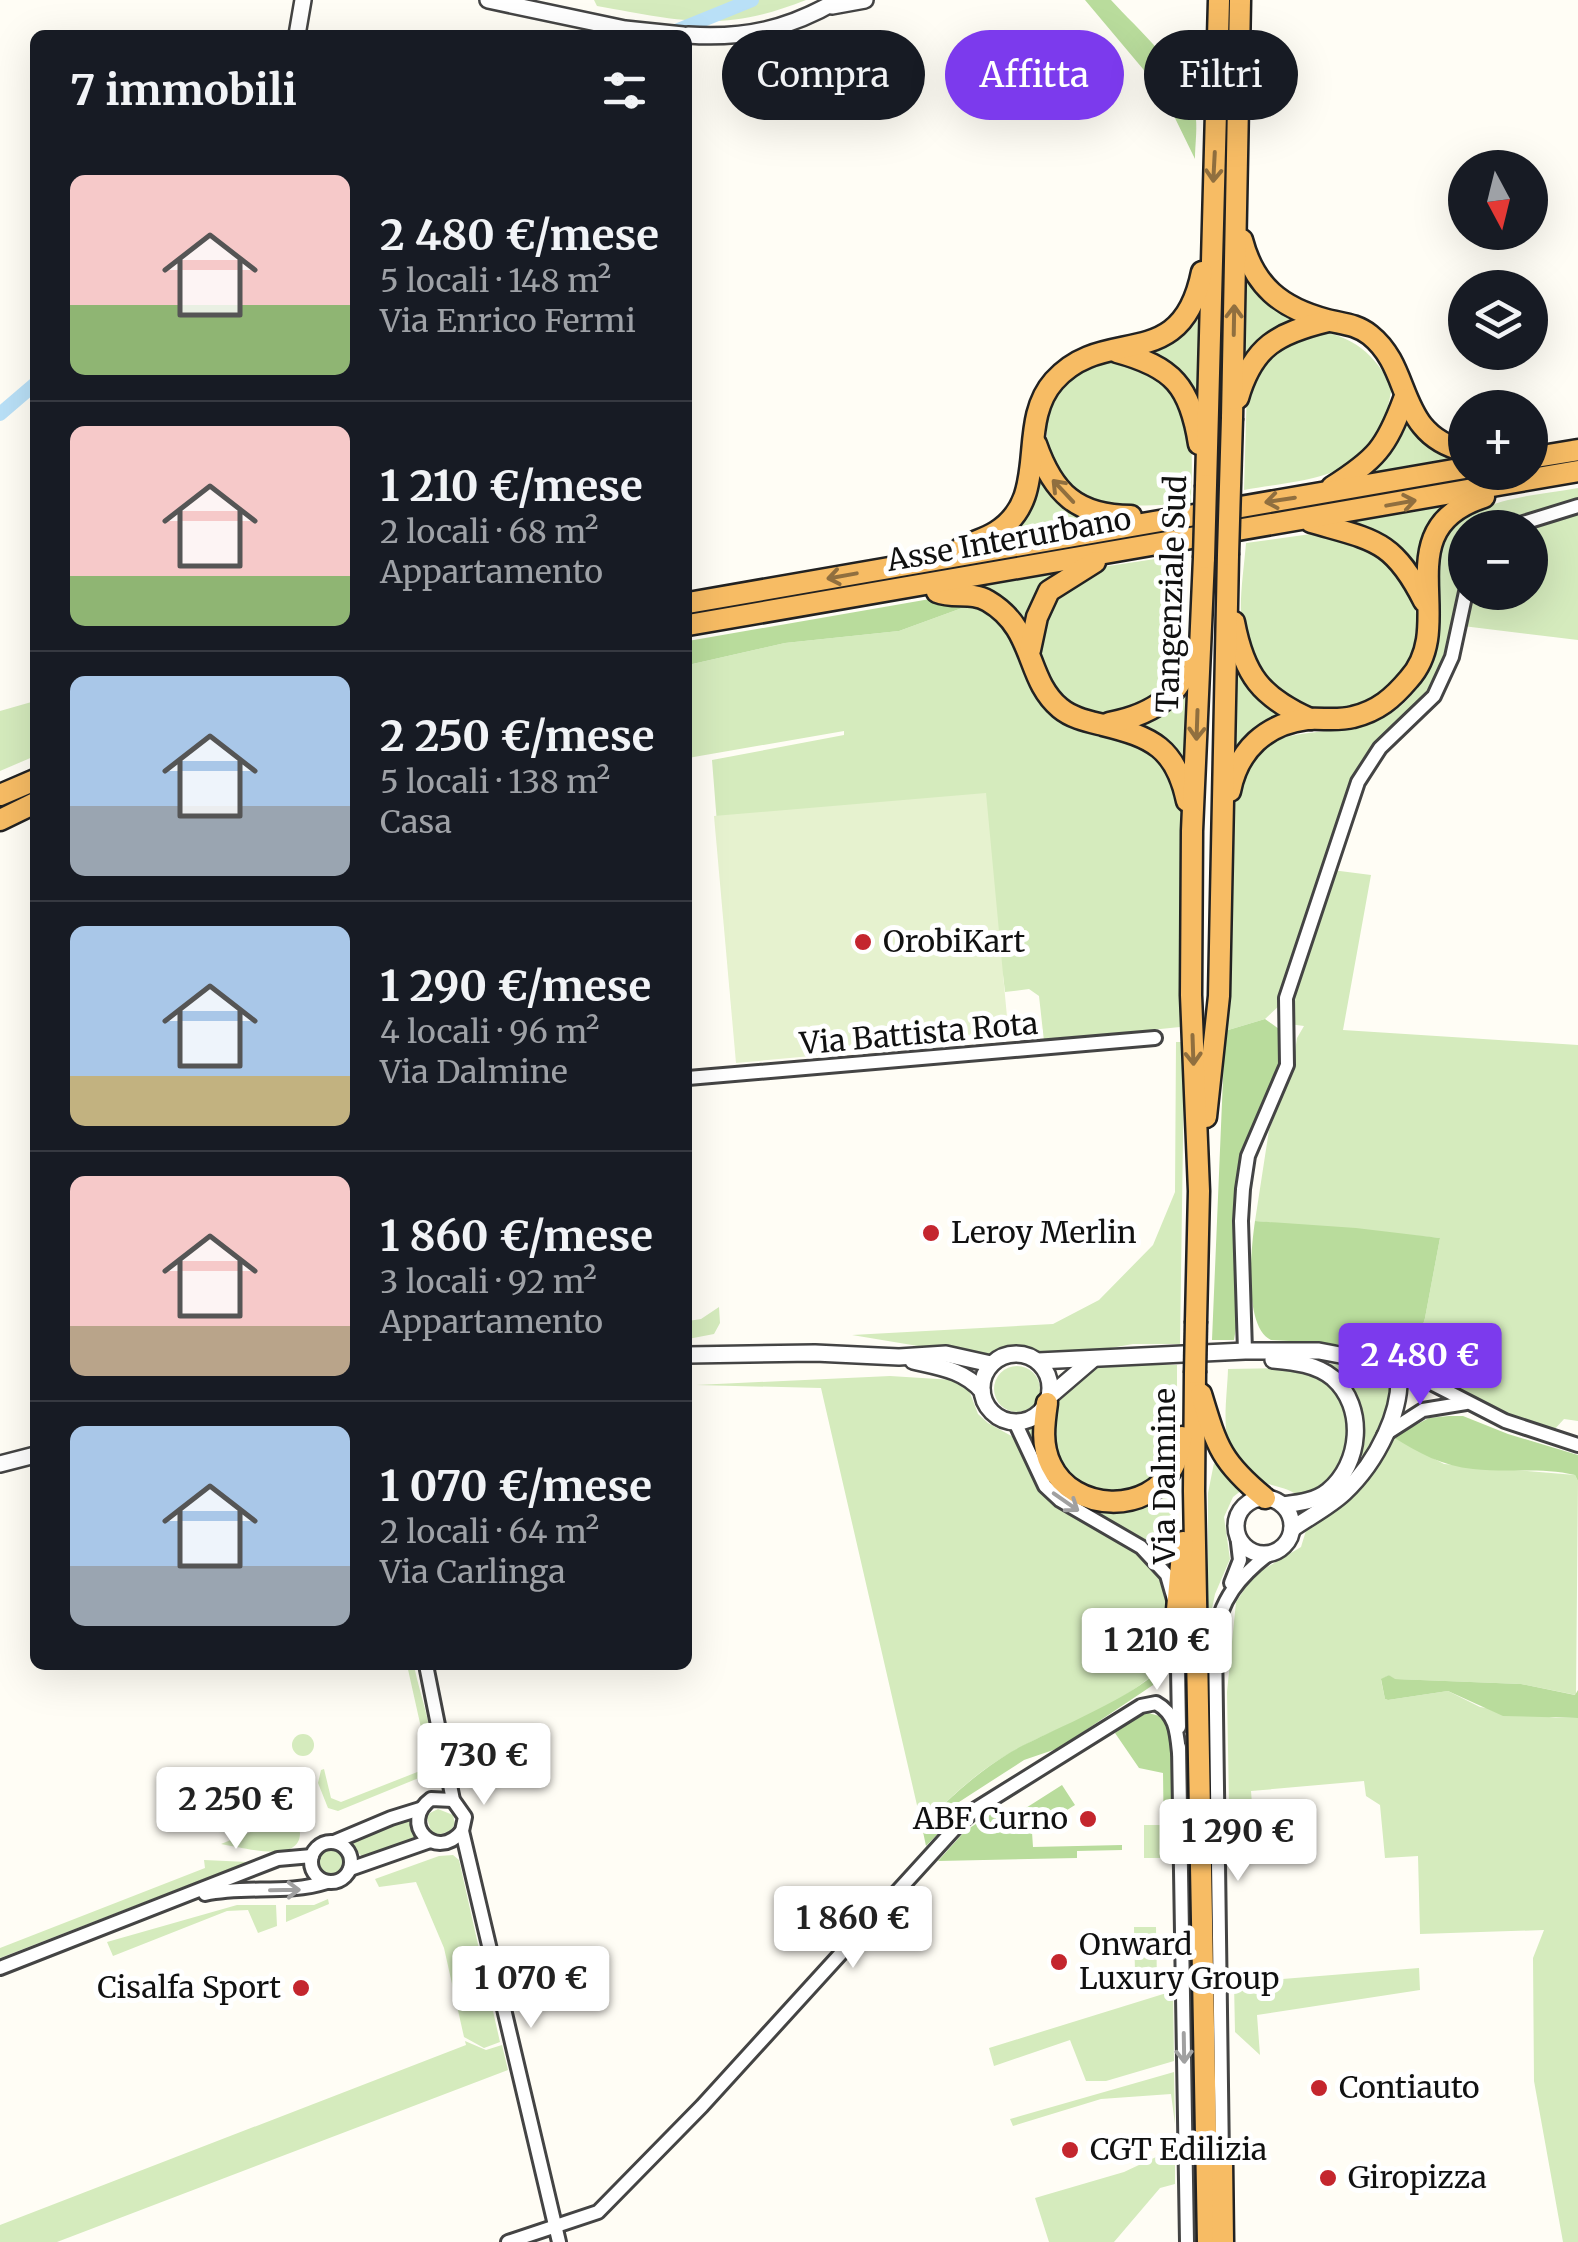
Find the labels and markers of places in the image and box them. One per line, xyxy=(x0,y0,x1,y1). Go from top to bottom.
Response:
place label: OrobiKart xyxy=(883,922,1026,960)
marker: OrobiKart xyxy=(852,931,874,953)
place label: Leroy Merlin xyxy=(951,1213,1137,1251)
marker: Leroy Merlin xyxy=(920,1222,942,1244)
pin: 2 480 € xyxy=(1328,1323,1512,1408)
pin: 1 210 € xyxy=(1065,1608,1249,1693)
pin: 730 € xyxy=(414,1723,554,1808)
pin: 2 250 € xyxy=(144,1767,328,1852)
place label: ABF Curno xyxy=(912,1799,1068,1837)
pin: 1 290 € xyxy=(1146,1799,1330,1884)
marker: ABF Curno xyxy=(1077,1808,1099,1830)
pin: 1 860 € xyxy=(761,1886,945,1971)
place label: Onward Luxury Group xyxy=(1079,1925,1279,1997)
pin: 1 070 € xyxy=(439,1946,623,2031)
marker: Onward Luxury Group xyxy=(1048,1951,1070,1973)
place label: Cisalfa Sport xyxy=(97,1968,281,2006)
marker: Cisalfa Sport xyxy=(290,1977,312,1999)
place label: Contiauto xyxy=(1339,2068,1480,2106)
marker: Contiauto xyxy=(1308,2077,1330,2099)
place label: CGT Edilizia xyxy=(1090,2130,1267,2168)
marker: CGT Edilizia xyxy=(1059,2139,1081,2161)
place label: Giropizza xyxy=(1348,2158,1487,2196)
marker: Giropizza xyxy=(1317,2167,1339,2189)

